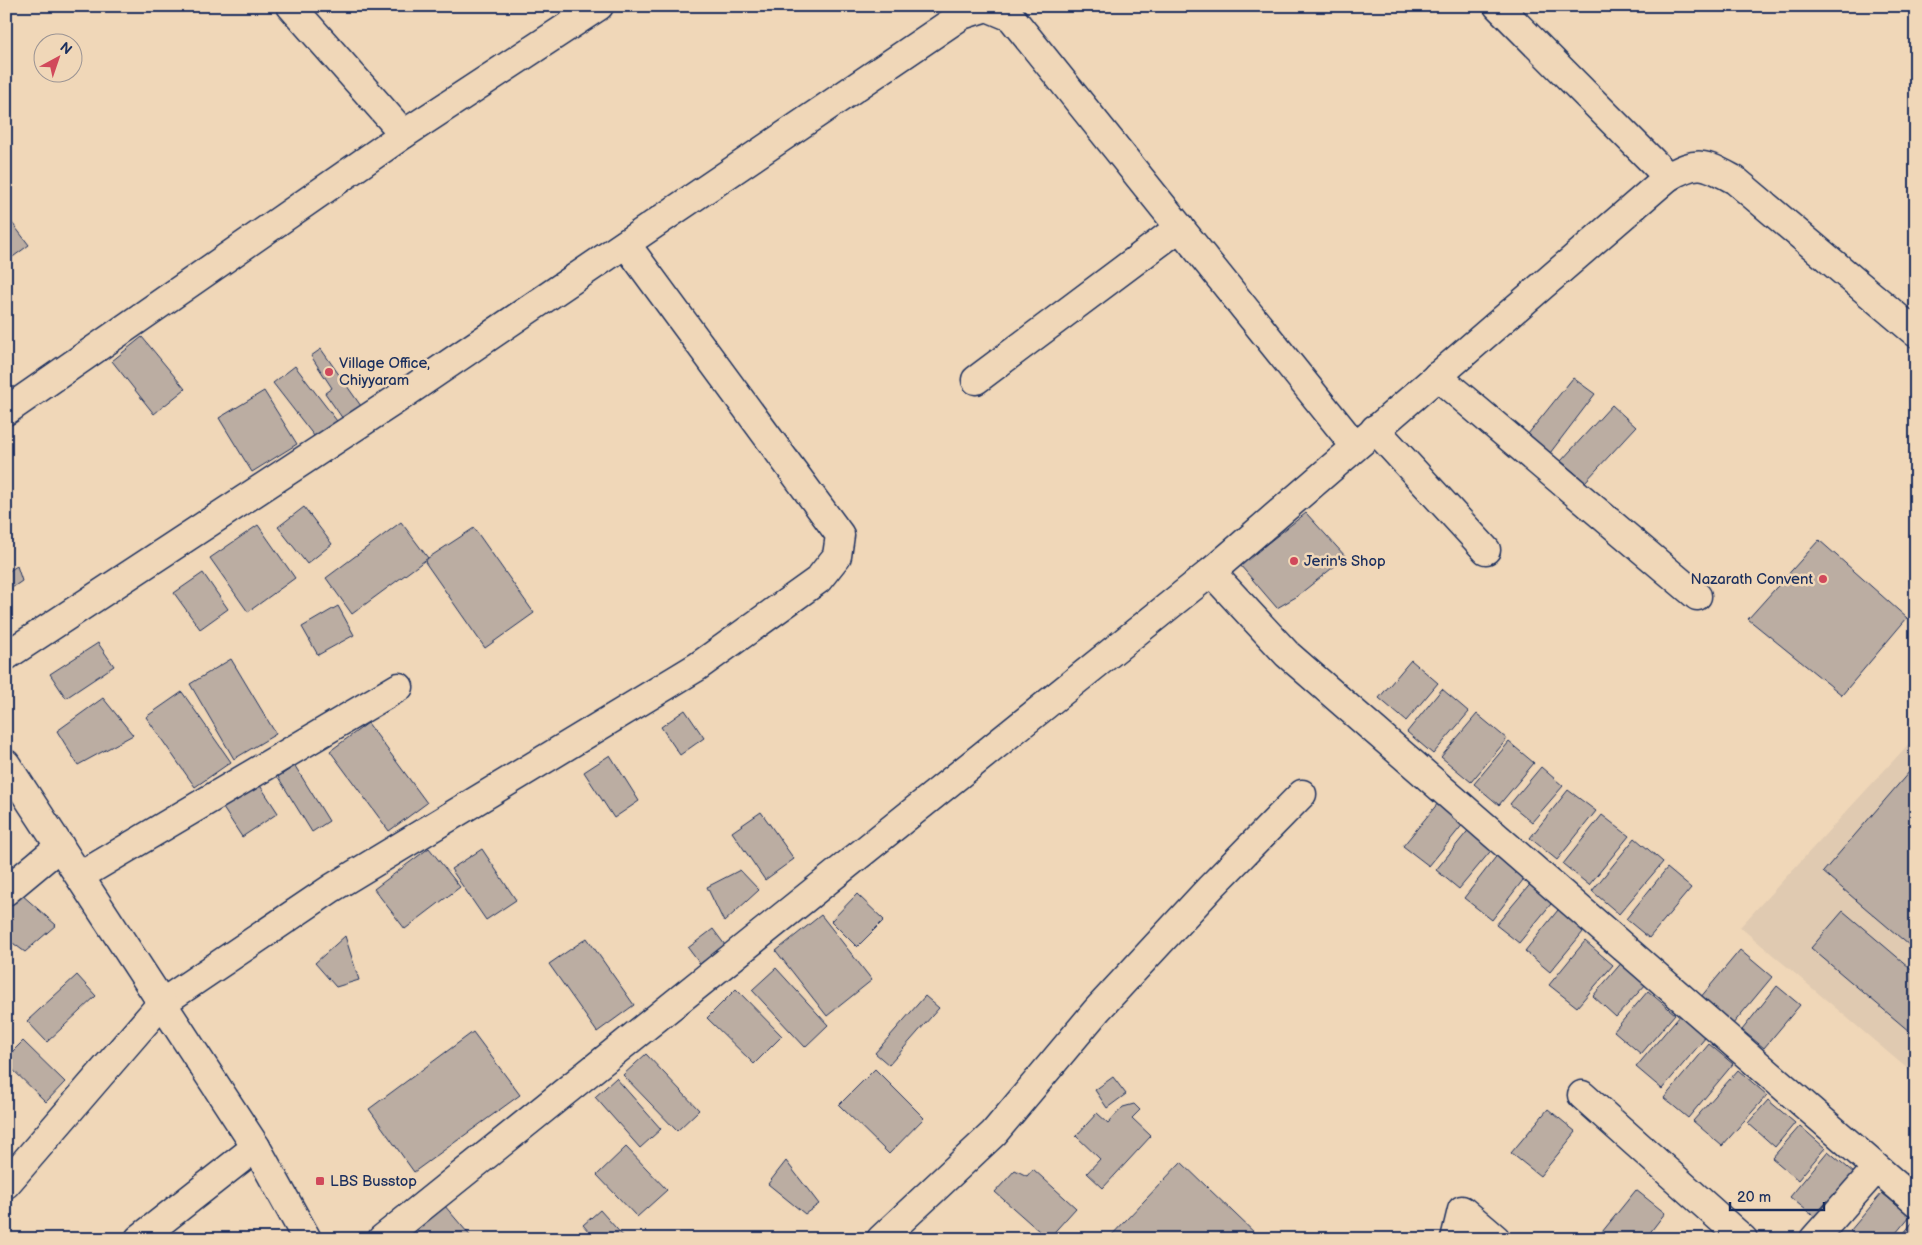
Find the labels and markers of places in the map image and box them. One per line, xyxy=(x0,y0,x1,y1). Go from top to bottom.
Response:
place label: Village Office, Chiyyaram xyxy=(339,354,430,390)
marker: Village Office, Chiyyaram xyxy=(323,366,335,378)
place label: Jerin's Shop xyxy=(1304,552,1386,571)
marker: Jerin's Shop xyxy=(1288,555,1300,567)
place label: Nazarath Convent xyxy=(1691,570,1813,589)
marker: Nazarath Convent xyxy=(1817,573,1829,585)
place label: LBS Busstop xyxy=(330,1172,417,1191)
marker: LBS Busstop xyxy=(314,1175,326,1187)

